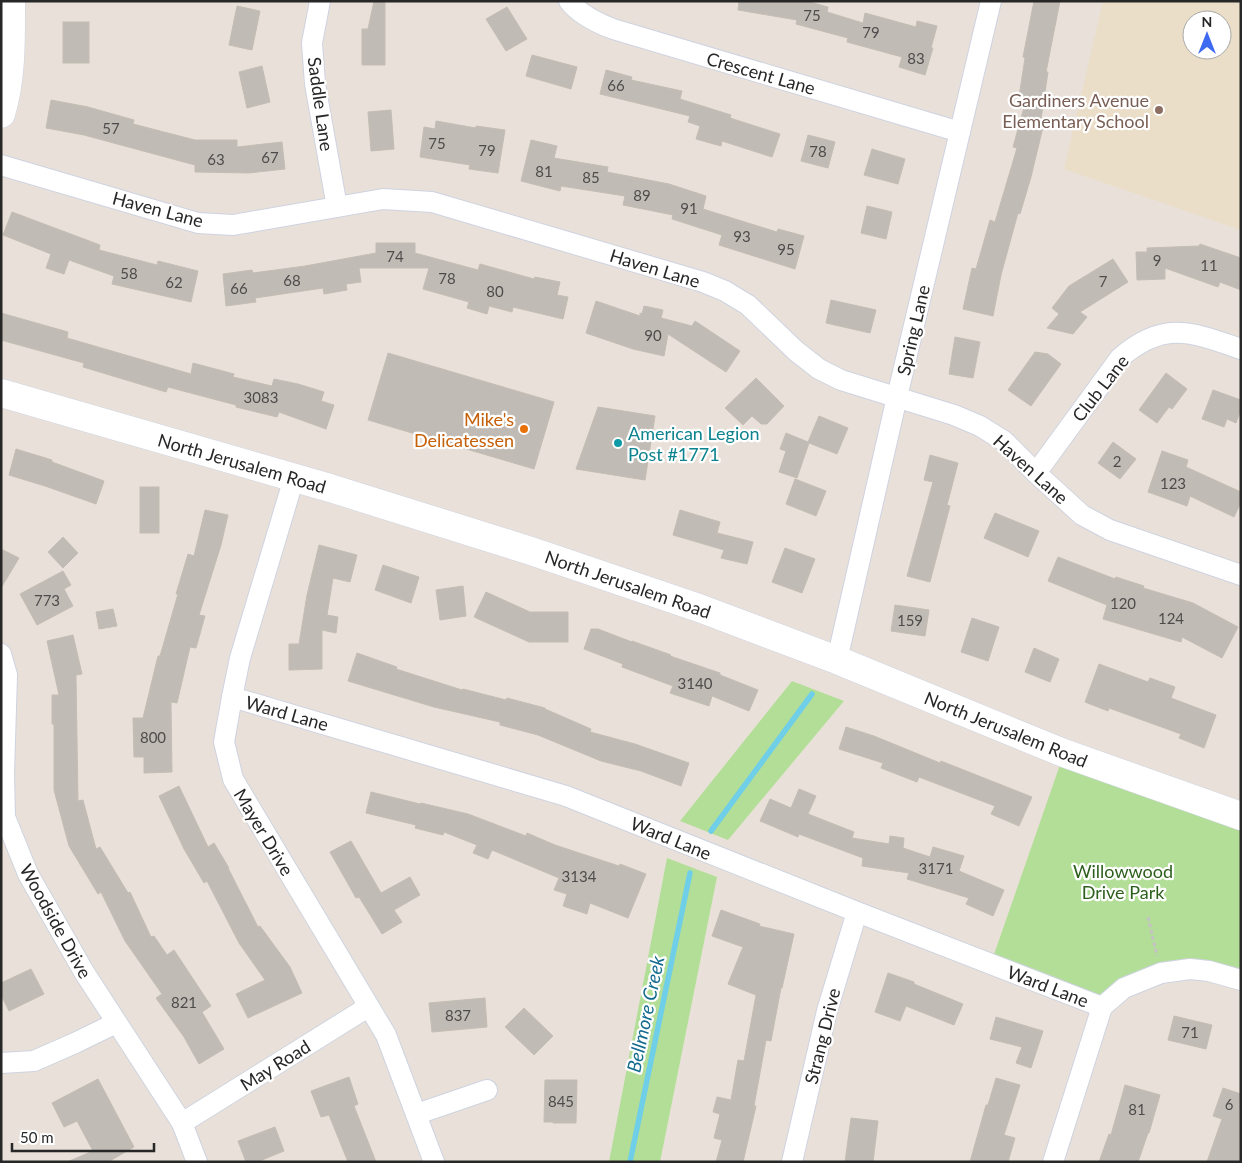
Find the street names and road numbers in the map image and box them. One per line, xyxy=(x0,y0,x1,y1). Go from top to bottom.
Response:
street label: Crescent Lane xyxy=(704,47,818,99)
street label: Saddle Lane xyxy=(304,56,338,152)
street label: Haven Lane xyxy=(110,186,206,232)
street label: Haven Lane xyxy=(607,244,703,292)
street label: Spring Lane xyxy=(892,283,934,377)
street label: Club Lane xyxy=(1067,350,1133,426)
street label: North Jerusalem Road xyxy=(155,428,329,498)
street label: Haven Lane xyxy=(989,430,1073,508)
street label: North Jerusalem Road xyxy=(542,545,714,623)
street label: North Jerusalem Road xyxy=(921,686,1091,772)
street label: Ward Lane xyxy=(243,691,331,735)
street label: Mayer Drive xyxy=(229,785,299,879)
street label: Ward Lane xyxy=(627,812,715,864)
street label: Woodside Drive xyxy=(16,860,96,982)
street label: Ward Lane xyxy=(1004,960,1092,1012)
street label: Strang Drive xyxy=(799,986,845,1086)
street label: May Road xyxy=(236,1035,314,1095)

